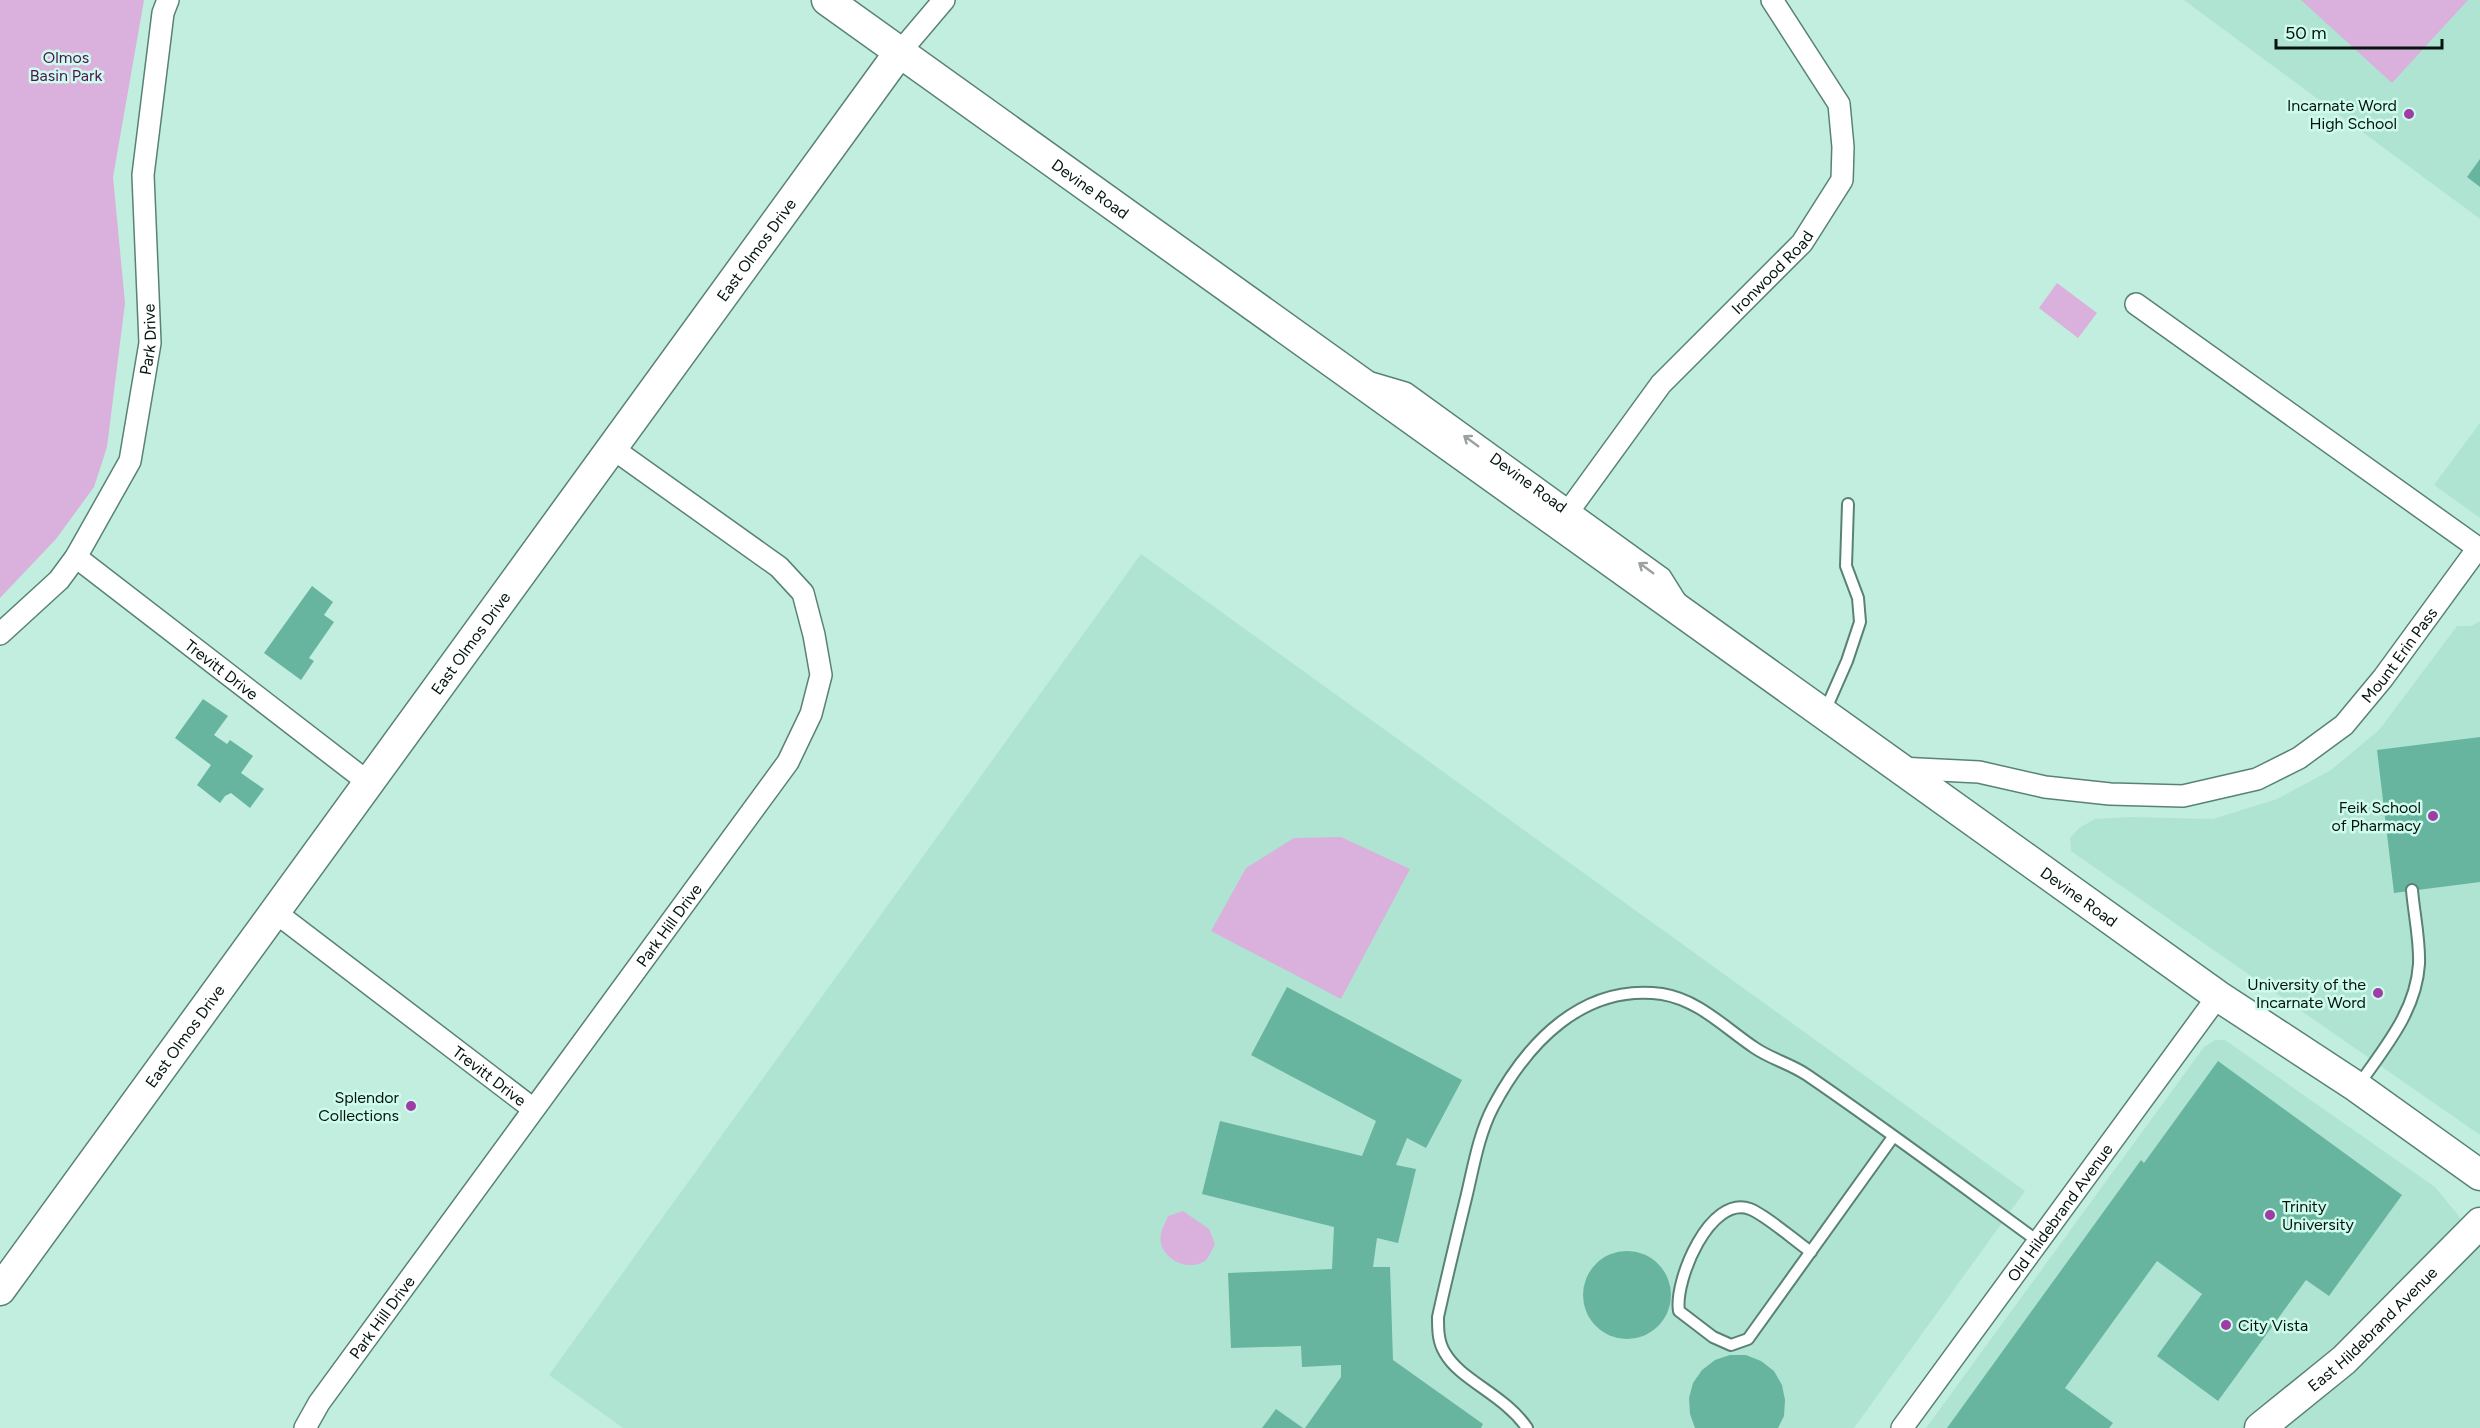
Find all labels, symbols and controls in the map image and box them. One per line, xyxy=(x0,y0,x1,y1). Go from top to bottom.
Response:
scale bar xyxy=(2276,12,2442,50)
text: 50 m xyxy=(2285,22,2327,44)
park label: Olmos Basin Park xyxy=(30,48,102,85)
place label: Incarnate Word High School xyxy=(2287,96,2397,133)
marker: Incarnate Word High School xyxy=(2402,107,2416,121)
street label: Devine Road xyxy=(1048,155,1132,223)
street label: East Olmos Drive xyxy=(713,195,800,305)
street label: Ironwood Road xyxy=(1728,227,1817,318)
street label: Park Drive xyxy=(136,303,160,376)
one-way arrow xyxy=(1464,435,1480,447)
street label: Devine Road xyxy=(1486,449,1570,517)
one-way arrow xyxy=(1639,562,1655,574)
street label: East Olmos Drive xyxy=(427,588,515,698)
street label: Mount Erin Pass xyxy=(2357,604,2441,707)
street label: Trevitt Drive xyxy=(181,636,262,704)
place label: Feik School of Pharmacy xyxy=(2331,798,2422,835)
marker: Feik School of Pharmacy xyxy=(2426,809,2440,823)
street label: Devine Road xyxy=(2037,863,2121,931)
street label: Park Hill Drive xyxy=(633,880,706,970)
place label: University of the Incarnate Word xyxy=(2247,975,2366,1012)
street label: East Olmos Drive xyxy=(141,981,229,1091)
marker: University of the Incarnate Word xyxy=(2371,986,2385,1000)
street label: Trevitt Drive xyxy=(449,1042,530,1110)
place label: Splendor Collections xyxy=(318,1088,400,1125)
marker: Splendor Collections xyxy=(404,1099,418,1113)
street label: Old Hildebrand Avenue xyxy=(2003,1140,2117,1285)
place label: Trinity University xyxy=(2282,1197,2354,1234)
marker: Trinity University xyxy=(2263,1208,2277,1222)
street label: East Hildebrand Avenue xyxy=(2304,1263,2441,1396)
street label: Park Hill Drive xyxy=(346,1272,419,1363)
place label: City Vista xyxy=(2238,1316,2308,1335)
marker: City Vista xyxy=(2219,1318,2233,1332)

